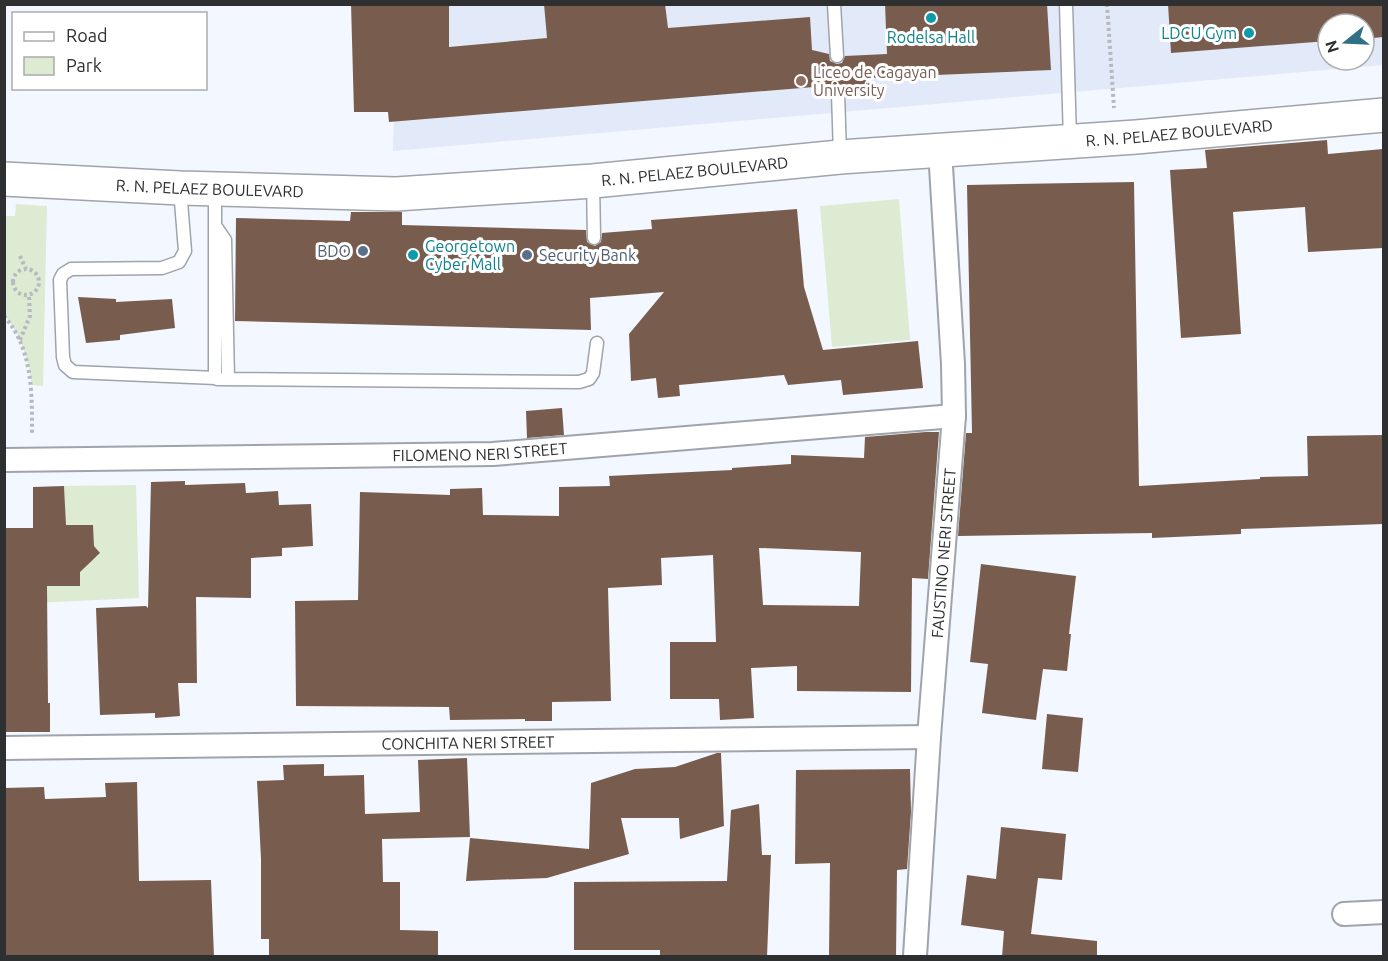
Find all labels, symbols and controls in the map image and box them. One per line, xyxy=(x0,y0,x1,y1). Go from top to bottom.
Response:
marker: Rodelsa Hall xyxy=(924,11,938,25)
legend xyxy=(12,12,207,90)
north arrow xyxy=(1316,12,1376,72)
place label: LDCU Gym xyxy=(1161,24,1237,42)
text: Road xyxy=(66,25,108,45)
marker: LDCU Gym xyxy=(1242,26,1256,40)
place label: Rodelsa Hall xyxy=(887,28,975,46)
text: N xyxy=(1321,38,1342,55)
text: Park xyxy=(66,55,102,75)
place label: Liceo de Cagayan University xyxy=(813,63,937,99)
marker: Liceo de Cagayan University xyxy=(794,74,808,88)
street label: R. N. PELAEZ BOULEVARD xyxy=(1085,116,1274,149)
street label: R. N. PELAEZ BOULEVARD xyxy=(600,153,789,189)
street label: R. N. PELAEZ BOULEVARD xyxy=(115,176,304,200)
place label: Georgetown Cyber Mall xyxy=(425,237,515,273)
place label: BDO xyxy=(317,242,351,260)
marker: BDO xyxy=(356,244,370,258)
place label: Security Bank xyxy=(539,246,636,264)
marker: Georgetown Cyber Mall xyxy=(406,248,420,262)
marker: Security Bank xyxy=(520,248,534,262)
street label: FILOMENO NERI STREET xyxy=(392,439,568,464)
street label: FAUSTINO NERI STREET xyxy=(928,467,959,639)
street label: CONCHITA NERI STREET xyxy=(381,732,555,753)

